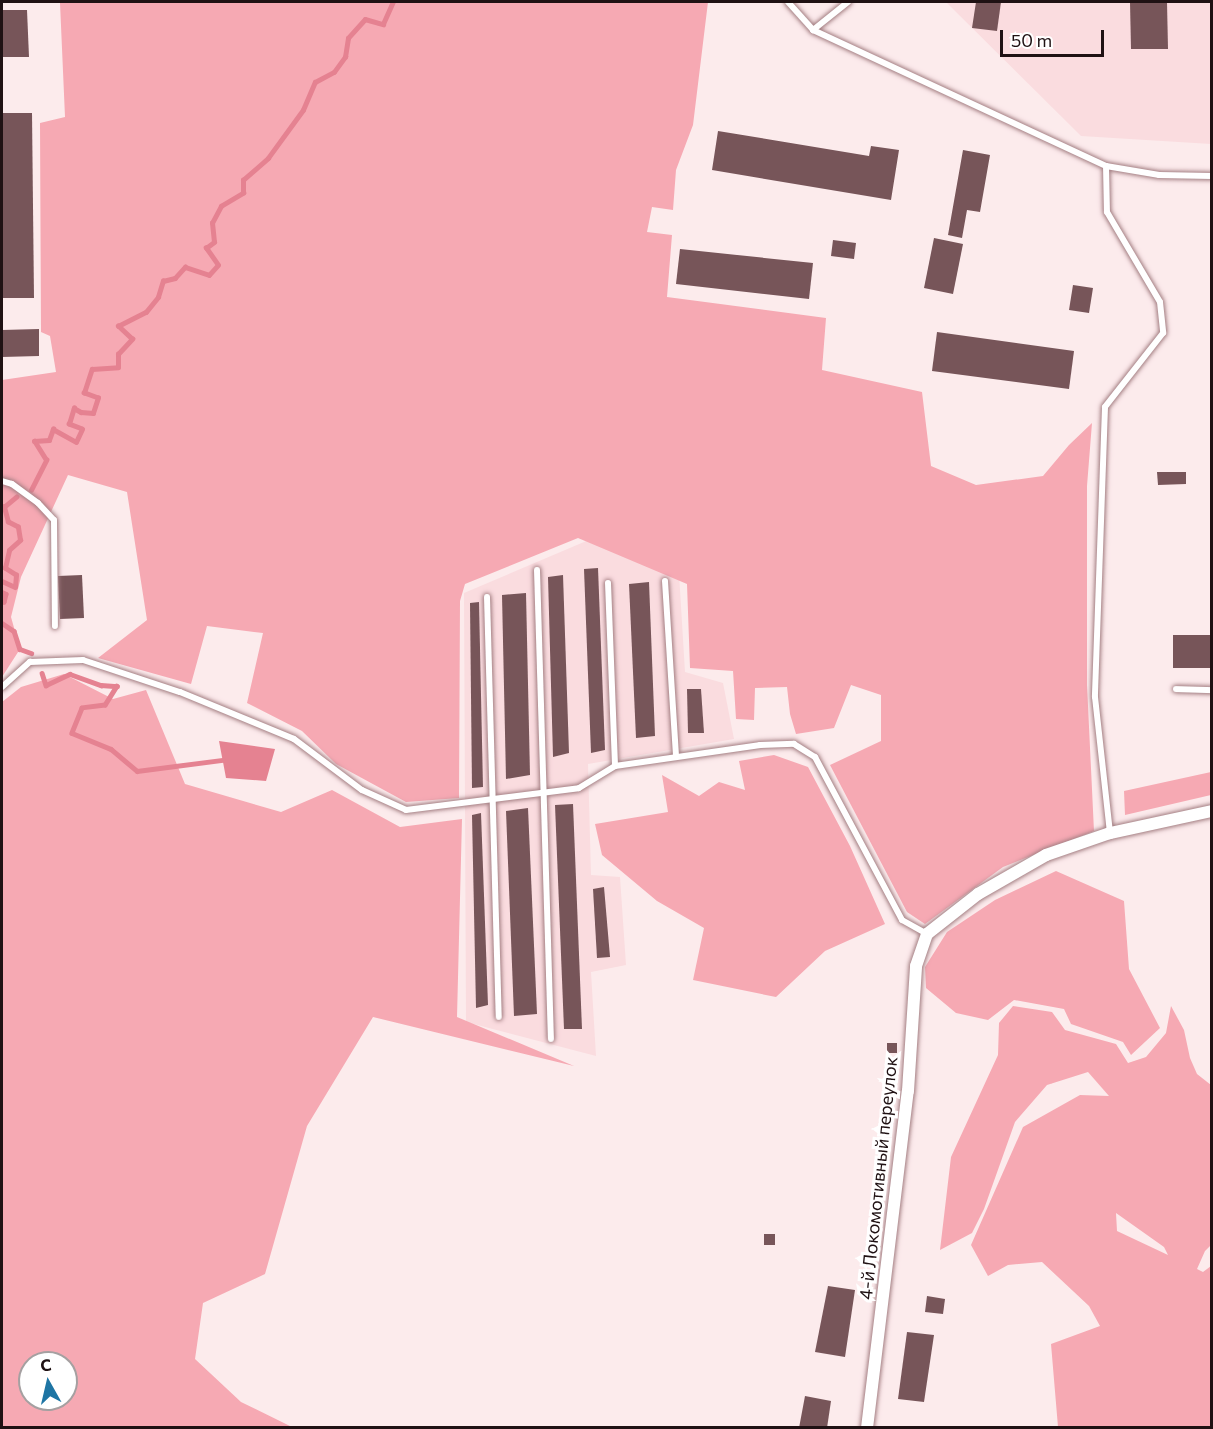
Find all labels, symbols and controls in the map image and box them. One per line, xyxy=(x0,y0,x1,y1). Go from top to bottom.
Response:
scale bar xyxy=(1003,18,1106,56)
text: 50 m xyxy=(1011,29,1052,51)
street label: 4-й Локомотивный переулок xyxy=(854,1055,902,1301)
north arrow xyxy=(18,1351,78,1411)
text: С xyxy=(39,1354,52,1375)

